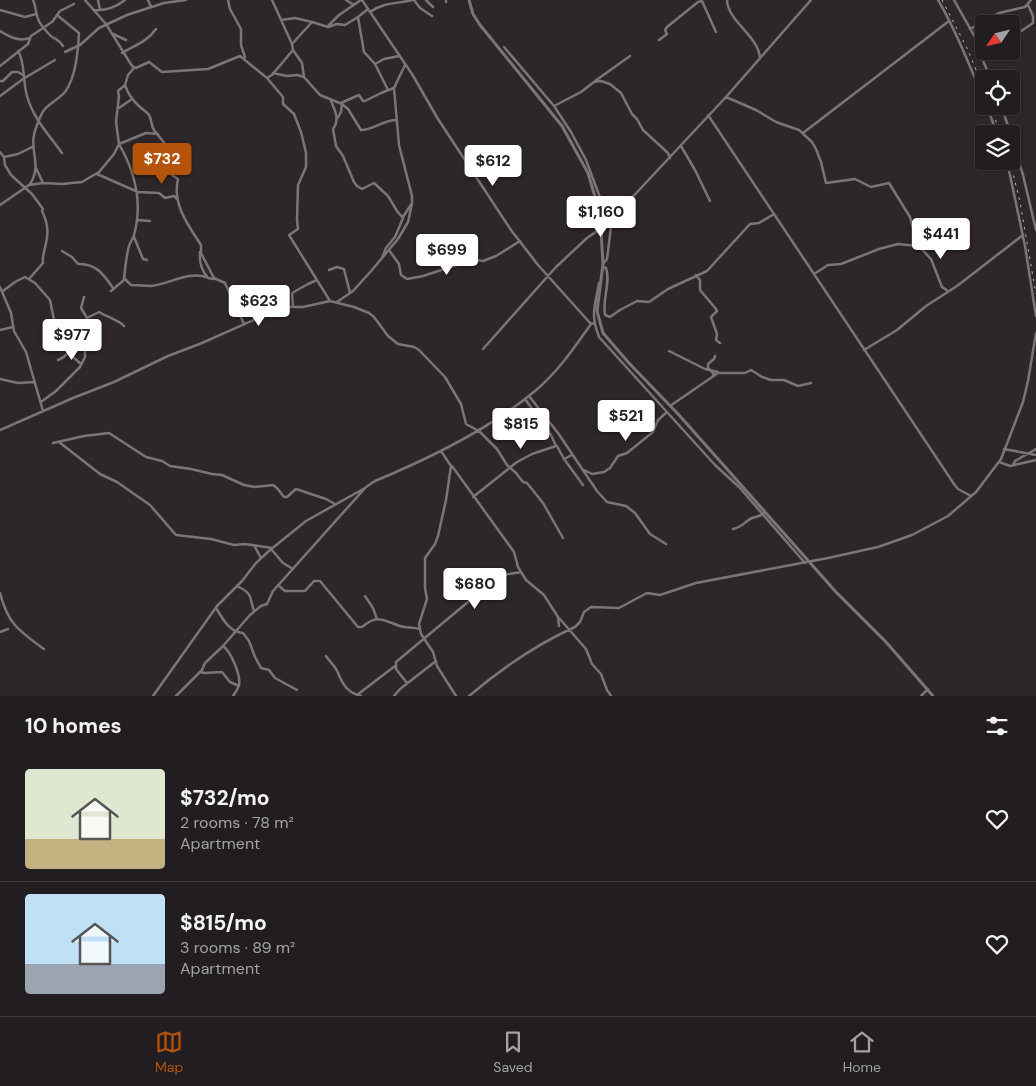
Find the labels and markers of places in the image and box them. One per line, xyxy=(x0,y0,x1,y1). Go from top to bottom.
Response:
pin: $732 xyxy=(132,142,192,185)
pin: $612 xyxy=(463,144,523,187)
pin: $1,160 xyxy=(560,196,642,238)
pin: $441 xyxy=(911,218,971,260)
pin: $699 xyxy=(417,234,477,276)
pin: $623 xyxy=(229,284,289,327)
pin: $977 xyxy=(42,318,102,361)
pin: $521 xyxy=(596,400,656,442)
pin: $815 xyxy=(491,408,551,450)
pin: $680 xyxy=(445,568,505,610)

